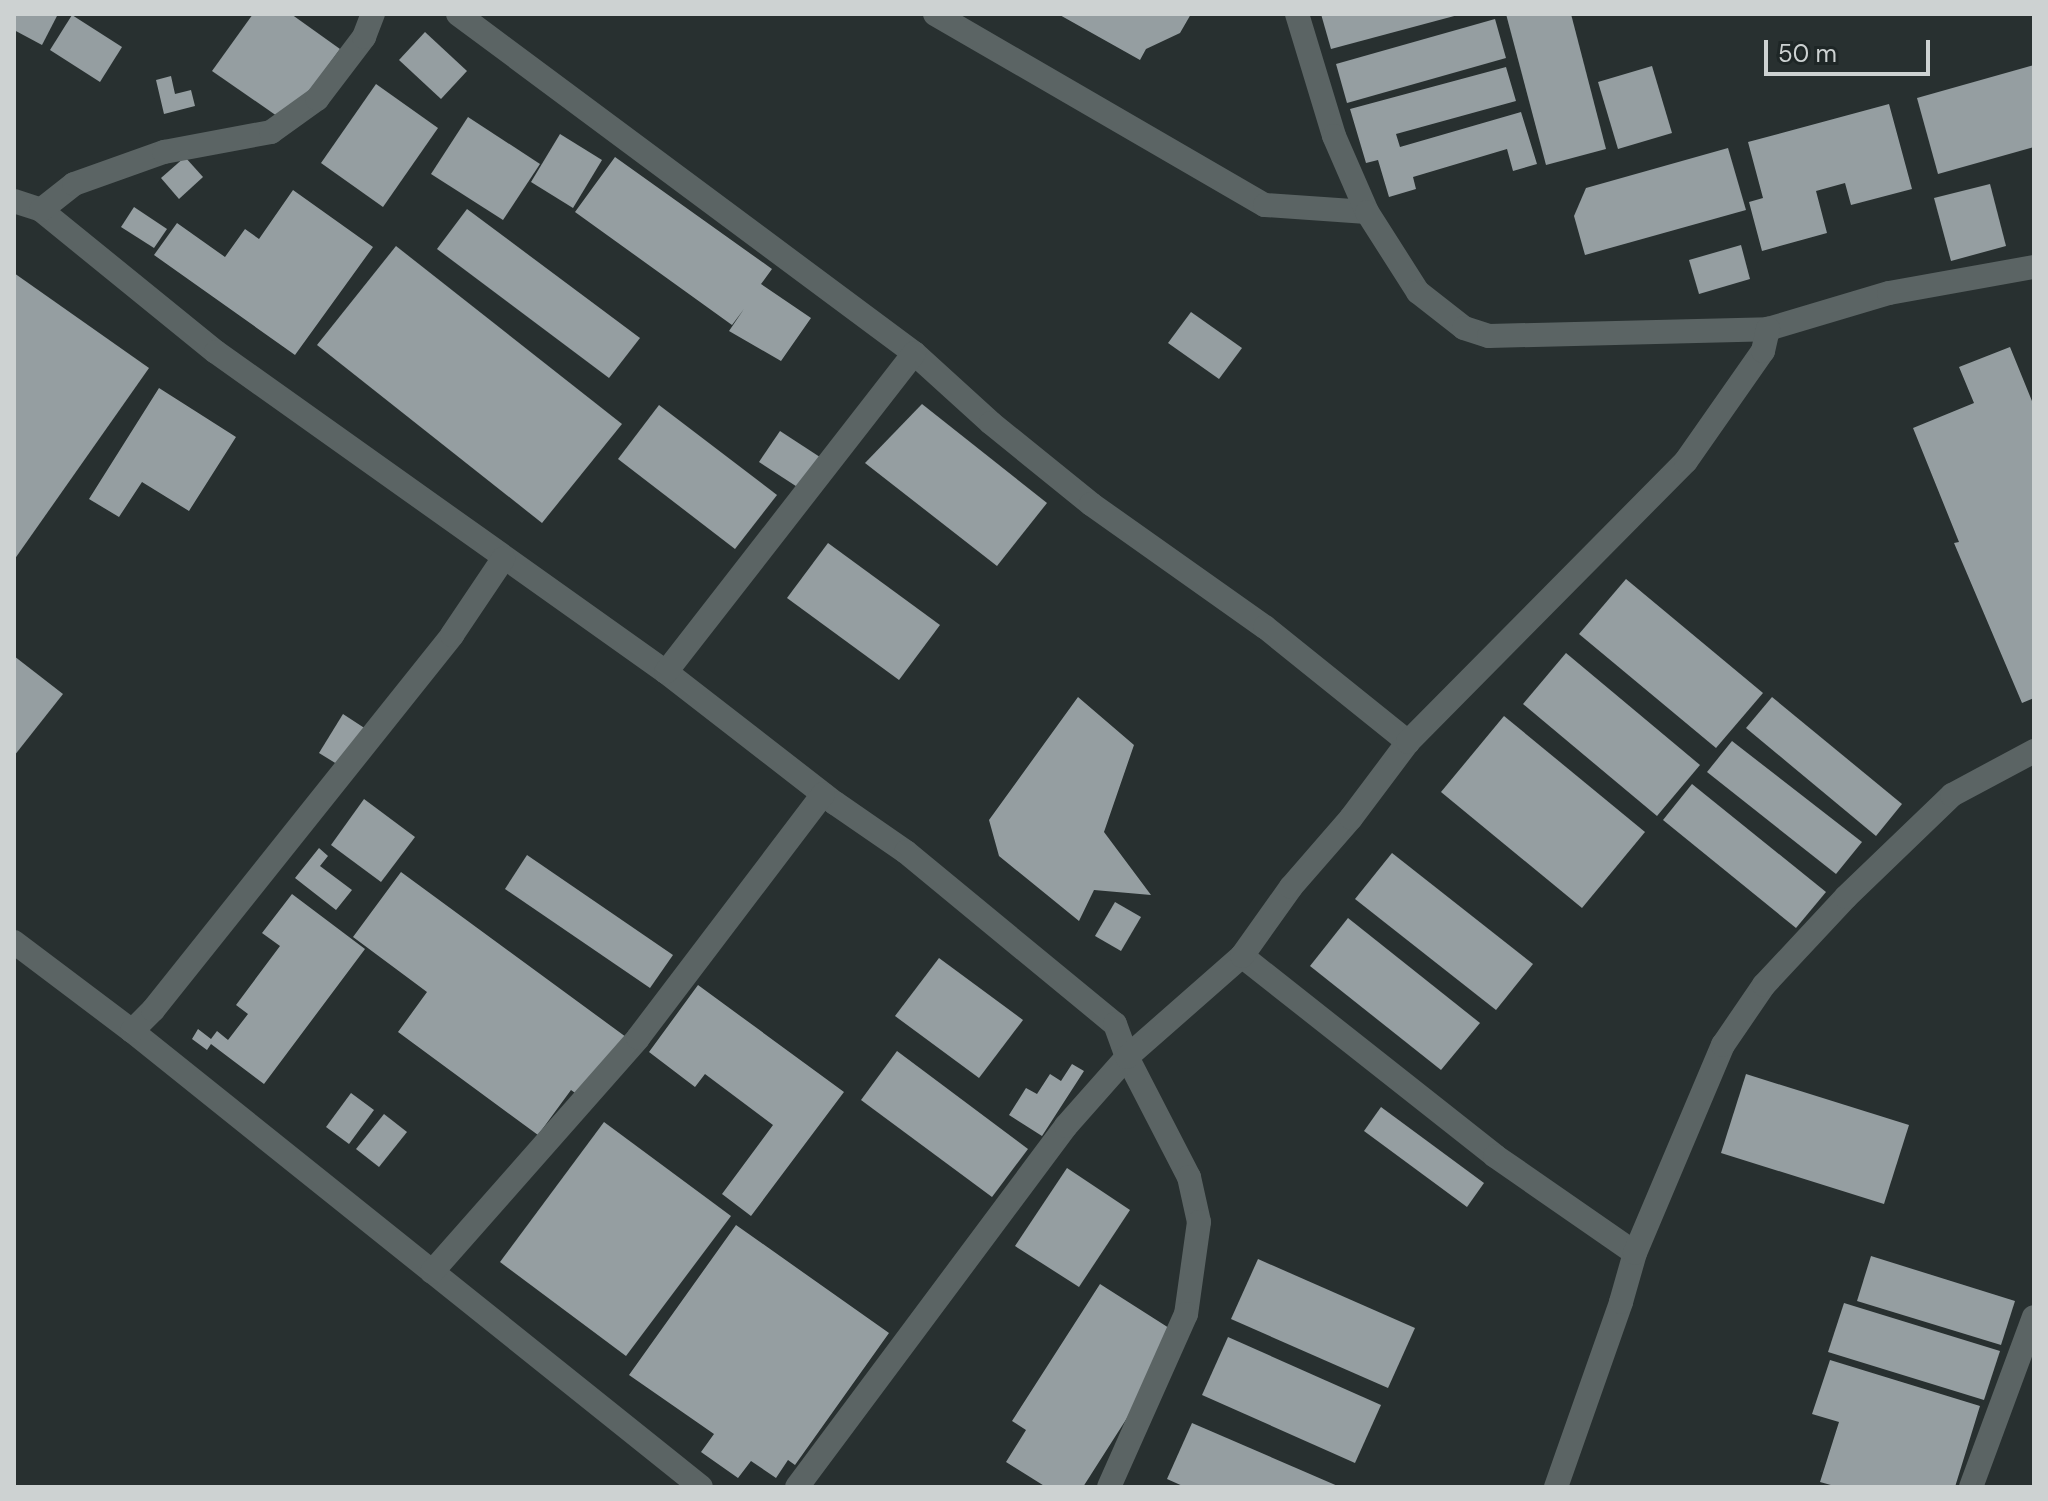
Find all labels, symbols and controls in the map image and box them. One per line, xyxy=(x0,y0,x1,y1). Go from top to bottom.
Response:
scale bar xyxy=(1768,24,1934,74)
text: 50 m xyxy=(1778,38,1837,69)

